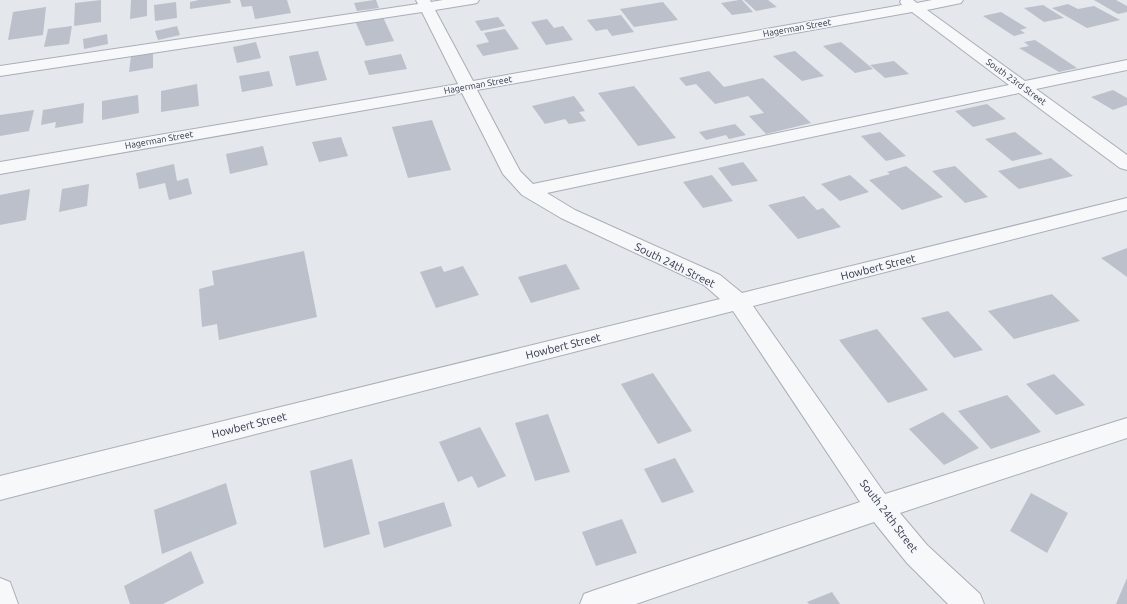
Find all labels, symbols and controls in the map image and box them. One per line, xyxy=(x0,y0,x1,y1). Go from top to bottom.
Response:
street label: Hagerman Street xyxy=(762,17,832,39)
street label: South 23rd Street xyxy=(984,57,1048,107)
street label: Hagerman Street xyxy=(443,74,513,96)
street label: Hagerman Street xyxy=(124,129,194,151)
street label: South 24th Street xyxy=(633,240,718,290)
street label: Howbert Street xyxy=(839,252,917,282)
street label: Howbert Street xyxy=(524,331,602,361)
street label: Howbert Street xyxy=(210,410,288,440)
street label: South 24th Street xyxy=(858,477,921,555)

